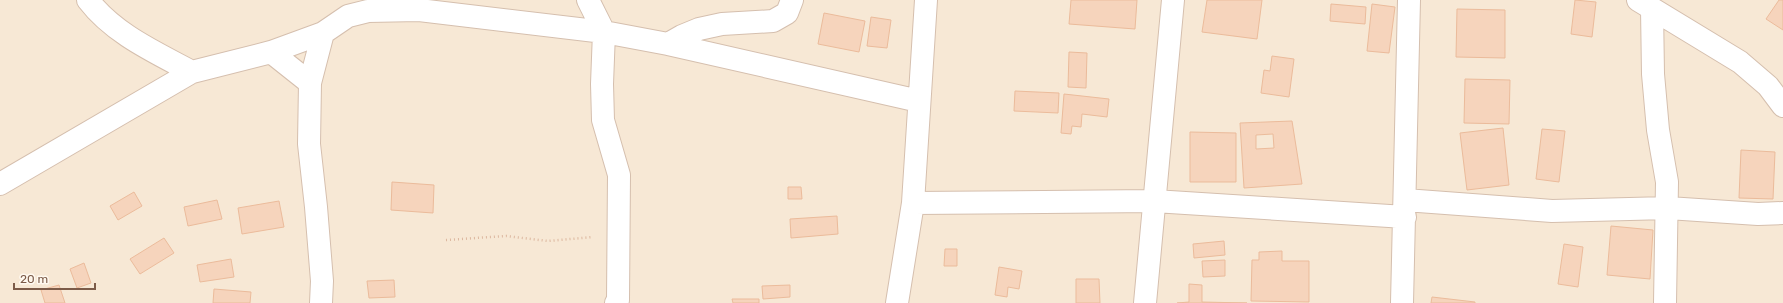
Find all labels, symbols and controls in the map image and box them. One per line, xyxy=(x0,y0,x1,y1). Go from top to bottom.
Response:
scale bar xyxy=(14,265,95,291)
text: 20 m xyxy=(20,272,48,286)

